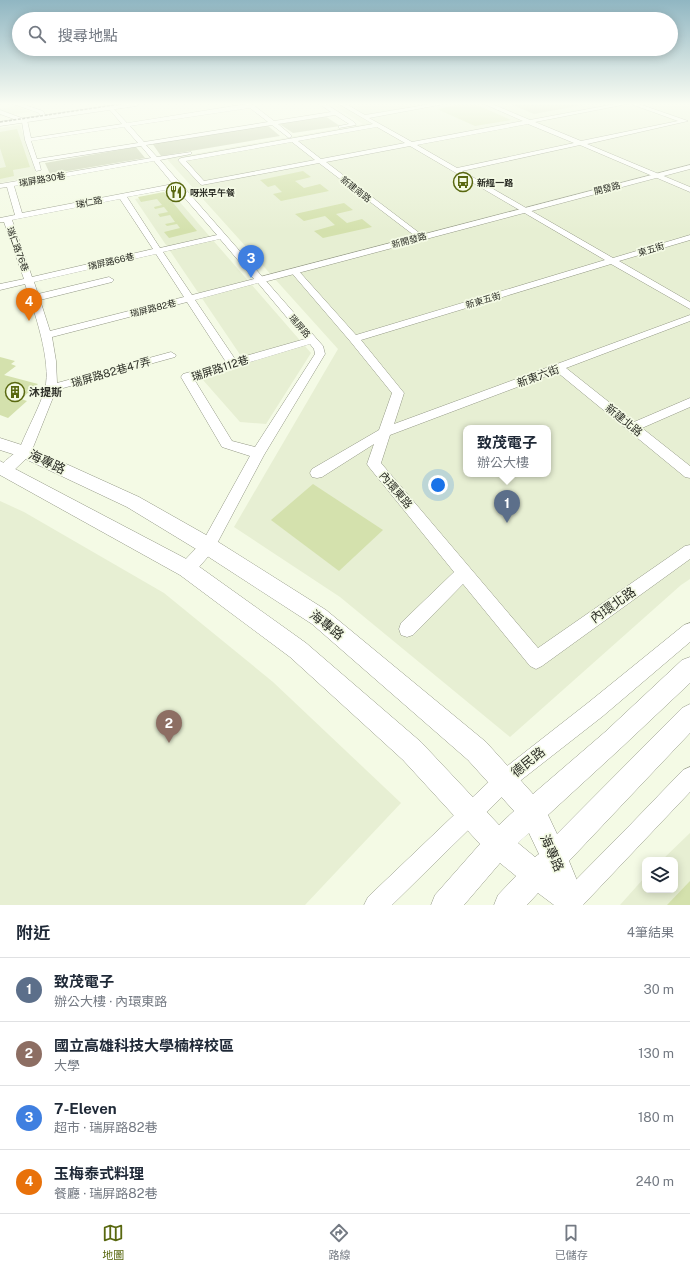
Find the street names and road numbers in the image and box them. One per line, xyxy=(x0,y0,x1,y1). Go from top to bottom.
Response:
street label: 瑞屏路30巷 xyxy=(18,169,66,189)
street label: 新建南路 xyxy=(338,174,374,204)
street label: 開發路 xyxy=(593,179,621,197)
street label: 瑞仁路 xyxy=(75,194,103,210)
street label: 瑞仁路76巷 xyxy=(5,225,31,273)
street label: 新開發路 xyxy=(390,230,428,250)
street label: 東五街 xyxy=(636,240,666,258)
street label: 瑞屏路66巷 xyxy=(87,250,135,272)
street label: 新東五街 xyxy=(464,289,502,311)
street label: 瑞屏路82巷 xyxy=(129,297,177,319)
street label: 瑞屏路 xyxy=(287,312,313,340)
street label: 瑞屏路112巷 xyxy=(190,353,250,383)
street label: 瑞屏路82巷47弄 xyxy=(70,355,152,389)
street label: 新東六街 xyxy=(515,363,561,389)
street label: 新建北路 xyxy=(603,401,645,439)
street label: 海專路 xyxy=(26,447,68,477)
street label: 內環東路 xyxy=(377,469,415,511)
street label: 內環北路 xyxy=(587,584,639,626)
street label: 海專路 xyxy=(307,607,347,643)
street label: 德民路 xyxy=(508,744,548,780)
street label: 海專路 xyxy=(537,832,567,874)

